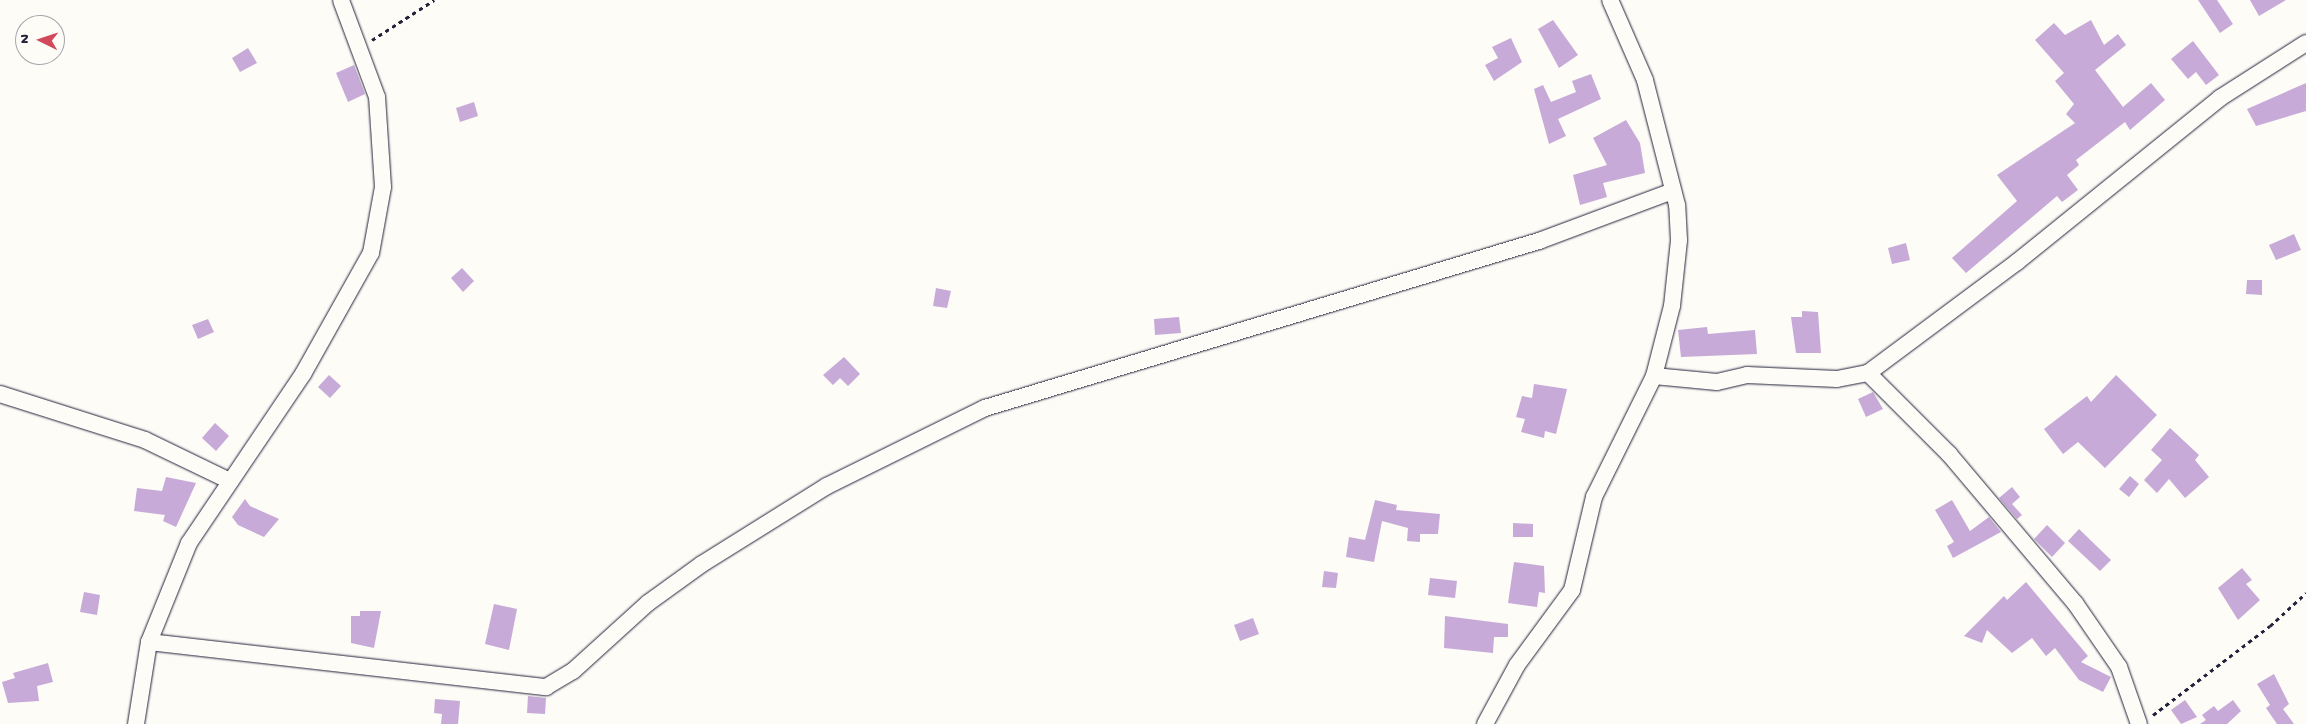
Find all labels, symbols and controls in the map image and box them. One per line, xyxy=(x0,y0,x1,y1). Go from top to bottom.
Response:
north arrow xyxy=(15,15,65,65)
text: N xyxy=(17,34,34,44)

